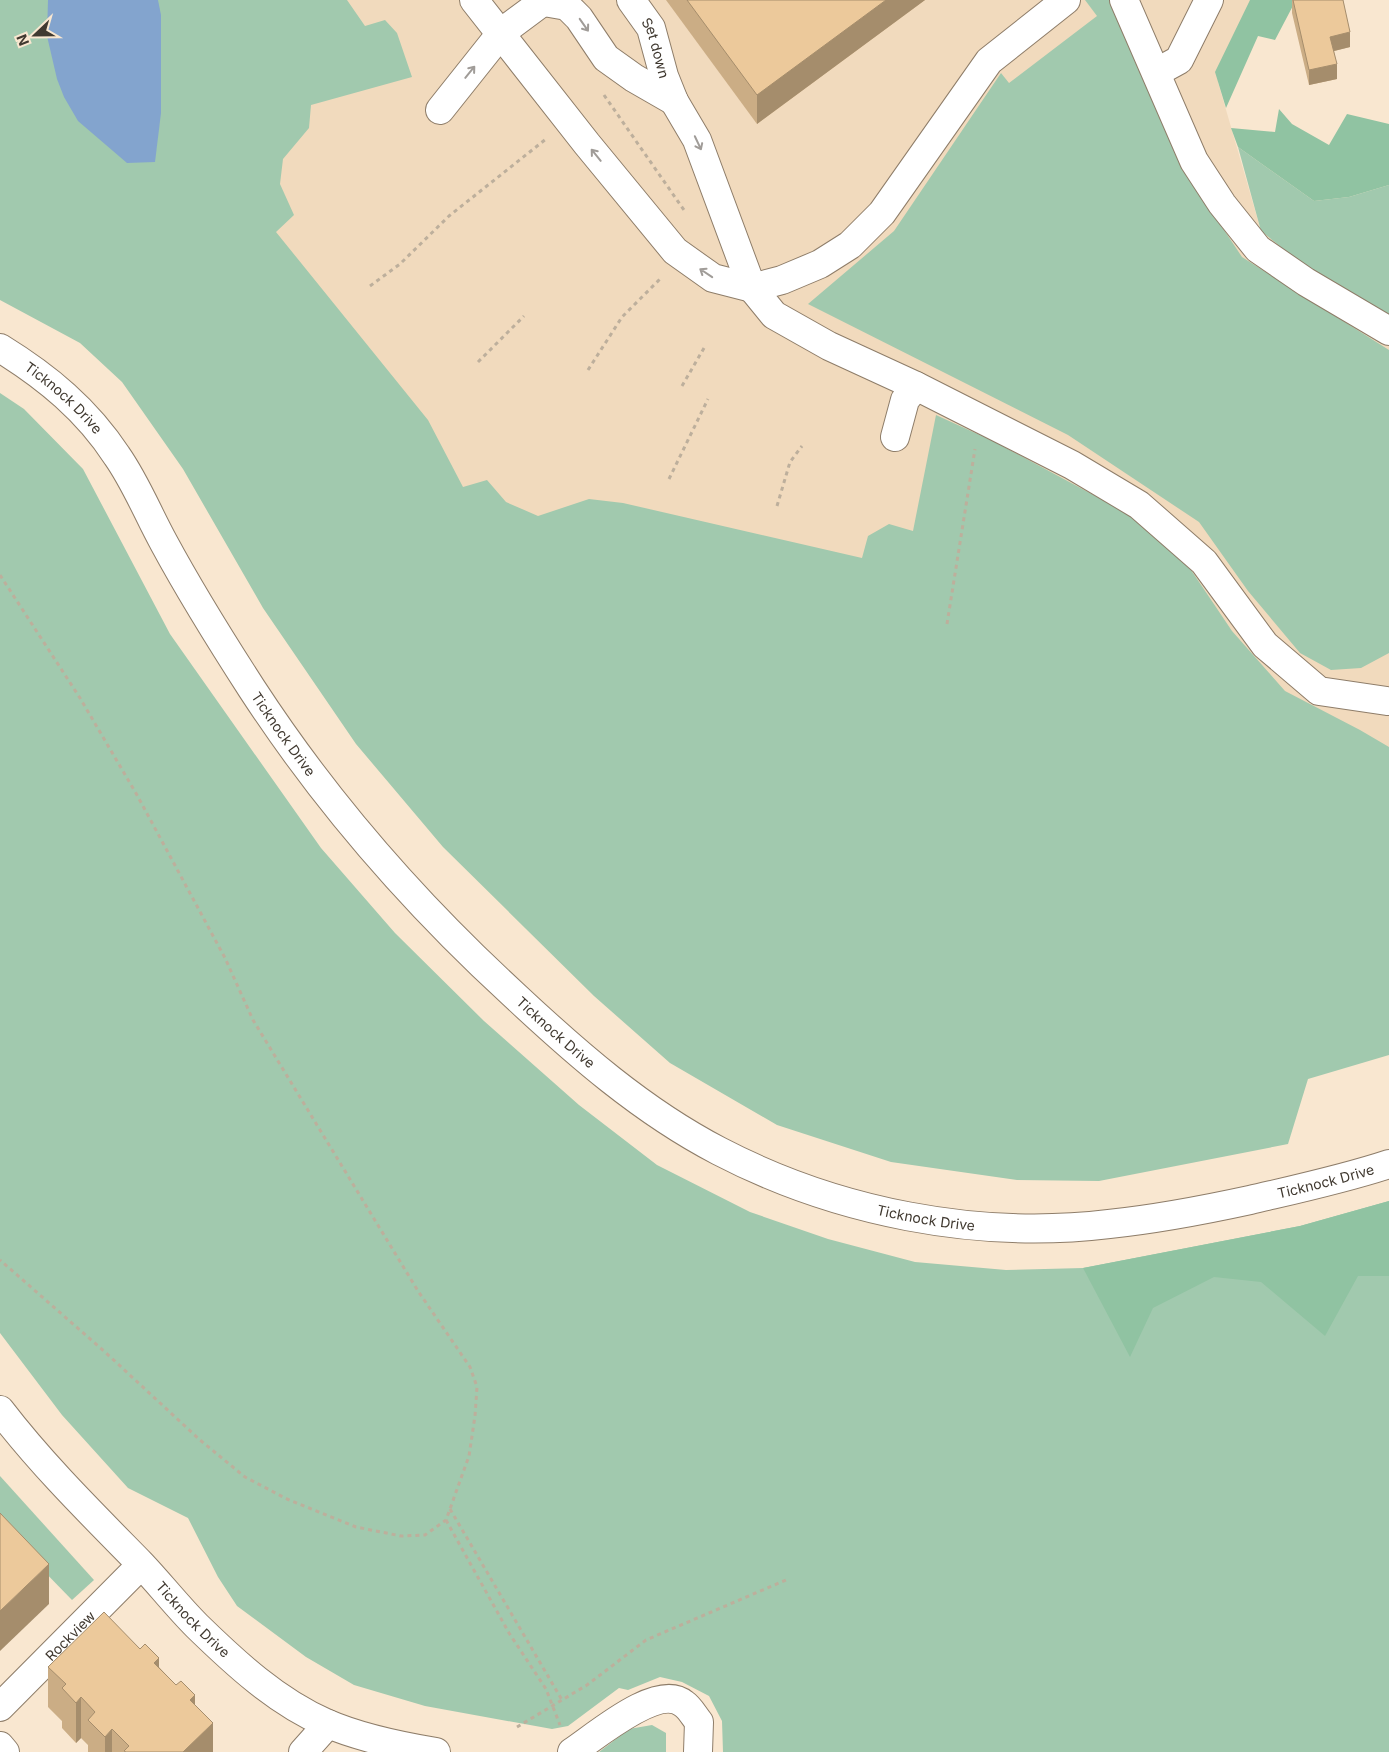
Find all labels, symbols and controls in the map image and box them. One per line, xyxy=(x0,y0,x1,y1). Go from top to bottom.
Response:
north arrow xyxy=(10,10,60,60)
street label: Set down xyxy=(638,14,673,80)
one-way arrow xyxy=(579,18,589,32)
text: N xyxy=(13,32,32,48)
one-way arrow xyxy=(465,66,476,79)
one-way arrow xyxy=(693,135,703,150)
one-way arrow xyxy=(591,149,602,162)
one-way arrow xyxy=(700,268,714,278)
street label: Ticknock Drive xyxy=(22,358,106,437)
street label: Ticknock Drive xyxy=(248,689,319,779)
street label: Ticknock Drive xyxy=(513,993,599,1071)
street label: Ticknock Drive xyxy=(1276,1160,1376,1201)
street label: Ticknock Drive xyxy=(875,1201,976,1234)
street label: Ticknock Drive xyxy=(153,1578,234,1661)
street label: Rockview xyxy=(42,1607,99,1664)

